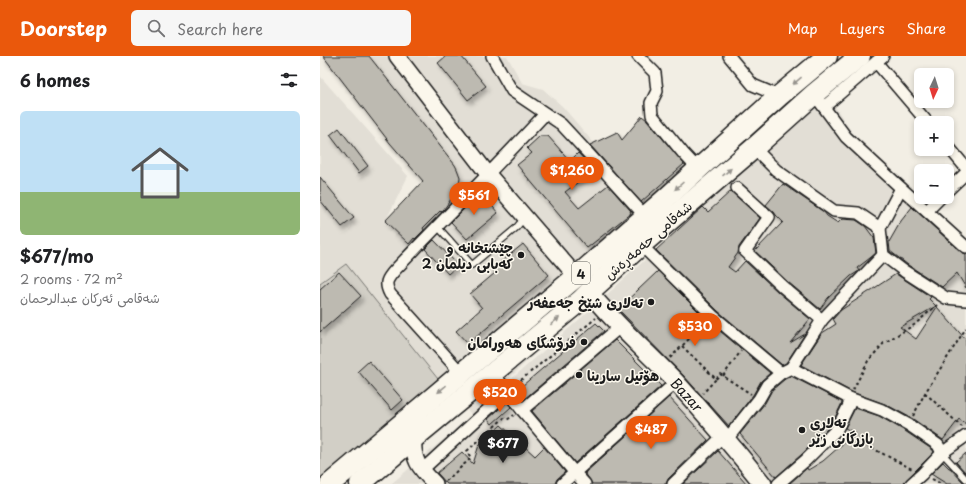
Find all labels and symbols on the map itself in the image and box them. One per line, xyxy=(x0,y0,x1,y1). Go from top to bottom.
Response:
north arrow xyxy=(914,68,954,108)
one-way arrow xyxy=(791,77,802,86)
pin: $1,260 xyxy=(539,157,605,191)
one-way arrow xyxy=(722,167,732,176)
pin: $561 xyxy=(450,182,498,216)
one-way arrow xyxy=(674,182,684,191)
street label: شەقامی حەمەڕەش xyxy=(599,196,699,287)
place label: چێشتخانە و کەبابی دیلمان 2 xyxy=(422,237,514,274)
marker: چێشتخانە و کەبابی دیلمان 2 xyxy=(516,250,526,260)
road number: 4 xyxy=(572,262,590,284)
place label: تەلاری شێخ جەعفەر xyxy=(526,292,644,313)
marker: تەلاری شێخ جەعفەر xyxy=(646,297,656,307)
pin: $530 xyxy=(671,313,719,347)
one-way arrow xyxy=(550,317,561,326)
place label: فرۆشگای هەورامان xyxy=(468,332,576,353)
marker: فرۆشگای هەورامان xyxy=(579,337,589,347)
place label: هۆتیل سارینا xyxy=(587,365,659,386)
marker: هۆتیل سارینا xyxy=(574,370,584,380)
street label: Bazar xyxy=(666,373,709,417)
pin: $520 xyxy=(476,379,524,413)
one-way arrow xyxy=(437,385,447,394)
place label: تەلاری بازرگانی زێر xyxy=(808,412,873,449)
pin: $487 xyxy=(627,416,675,450)
marker: تەلاری بازرگانی زێر xyxy=(797,425,807,435)
pin: $677 xyxy=(479,430,527,464)

